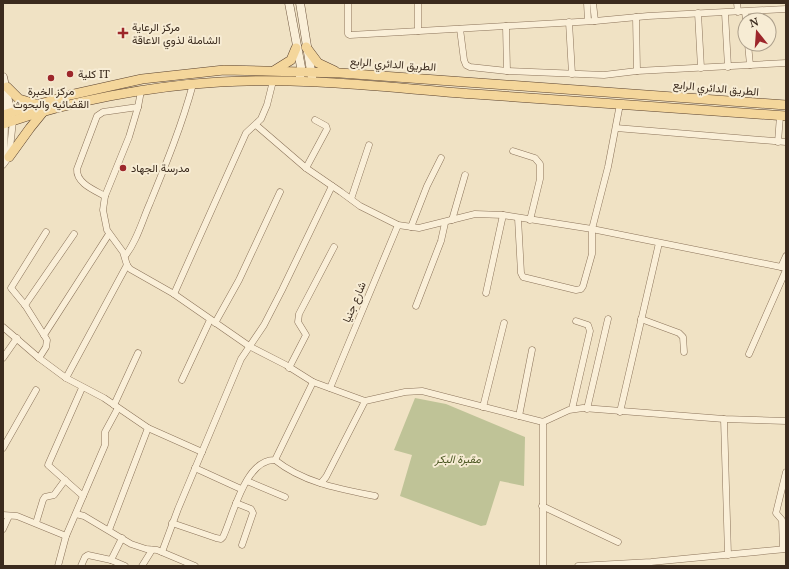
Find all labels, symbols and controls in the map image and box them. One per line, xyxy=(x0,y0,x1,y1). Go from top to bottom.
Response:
north arrow xyxy=(737,12,777,52)
text: N xyxy=(748,13,761,30)
place label: مركز الرعاية الشاملة لذوي الاعاقة xyxy=(132,19,221,50)
marker: مركز الرعاية الشاملة لذوي الاعاقة xyxy=(117,27,129,39)
street label: الطريق الدائري الرابع xyxy=(349,53,437,77)
place label: كلية IT xyxy=(78,66,110,81)
marker: كلية IT xyxy=(65,69,75,79)
marker: مركز الخبرة القضائيه والبحوث xyxy=(46,73,56,83)
street label: الطريق الدائري الرابع xyxy=(672,76,760,102)
place label: مركز الخبرة القضائيه والبحوث xyxy=(13,83,89,111)
place label: مدرسة الجهاد xyxy=(131,160,190,175)
marker: مدرسة الجهاد xyxy=(118,163,128,173)
street label: شارع جنيا xyxy=(338,279,370,325)
park label: مقبرة البكر xyxy=(434,451,481,466)

